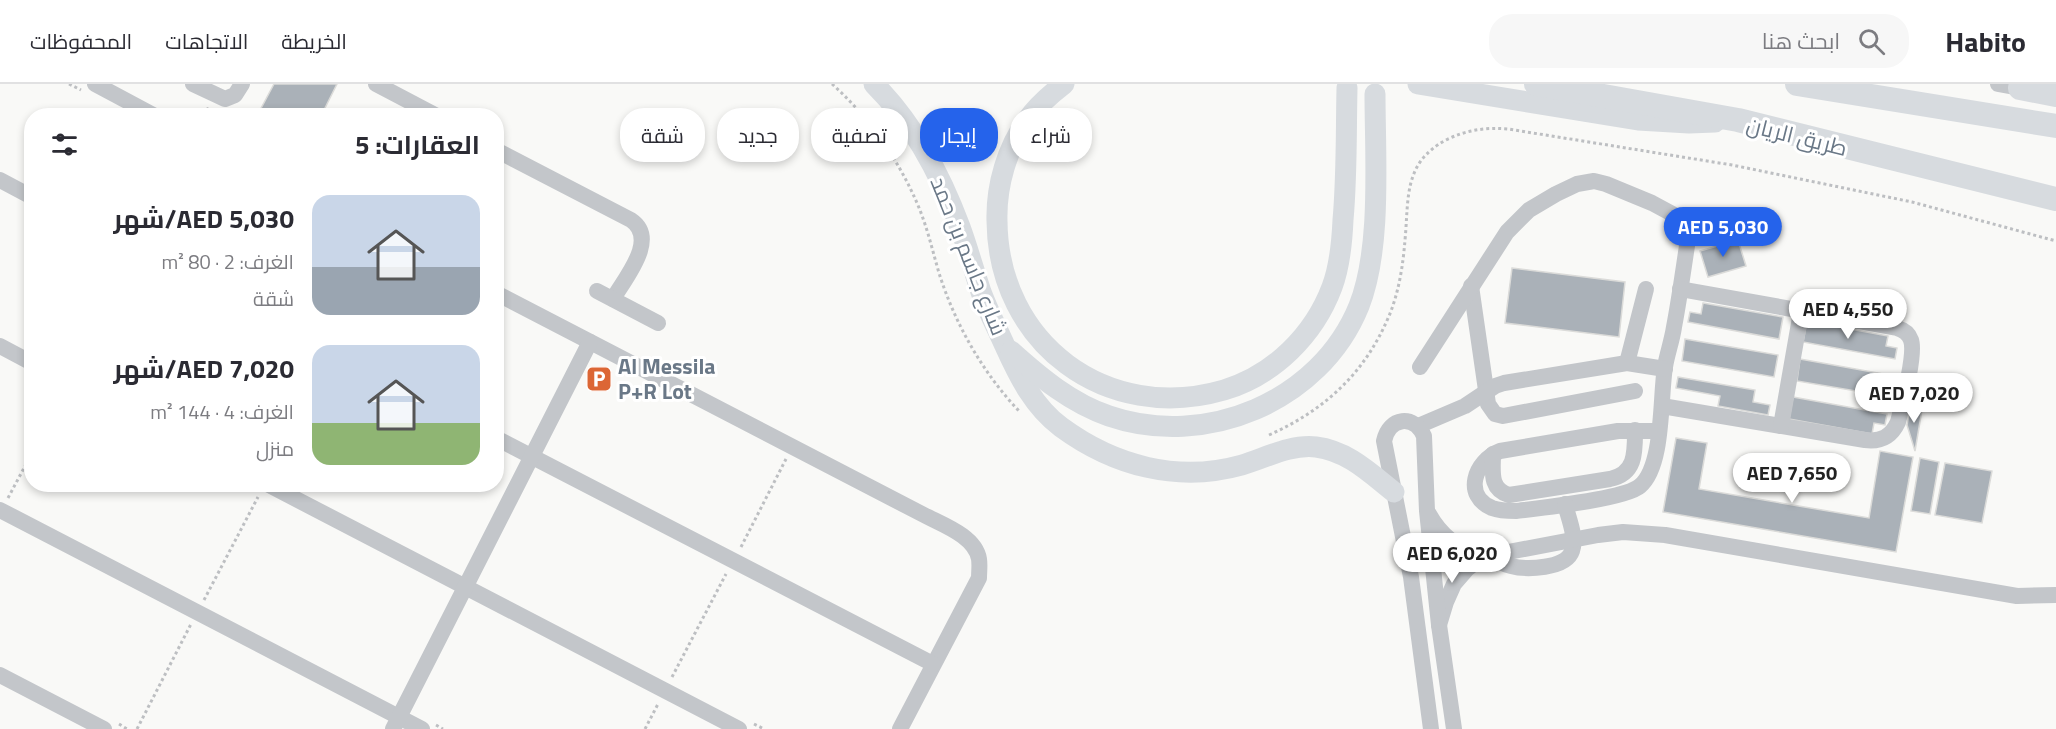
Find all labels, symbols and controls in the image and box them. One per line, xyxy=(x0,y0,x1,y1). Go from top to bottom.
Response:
search box xyxy=(1489,14,1909,68)
text: Habito xyxy=(1945,20,2026,63)
text: ابحث هنا xyxy=(1762,24,1840,58)
text: المحفوظات xyxy=(30,25,132,57)
text: الاتجاهات xyxy=(165,25,248,57)
text: الخريطة xyxy=(281,25,347,57)
icon: search xyxy=(1855,25,1888,58)
street label: طريق الريان xyxy=(1743,107,1851,165)
chip: شقة xyxy=(620,108,705,162)
chip: جديد xyxy=(717,108,799,162)
chip: تصفية xyxy=(811,108,908,162)
chip: إيجار xyxy=(920,108,998,162)
chip: شراء xyxy=(1010,108,1092,162)
text: العقارات: 5 xyxy=(355,125,480,164)
icon: filters xyxy=(48,128,81,161)
street label: شارع جاسم بن حمد xyxy=(922,171,1016,341)
text: AED 5,030/شهر xyxy=(114,199,294,238)
pin: AED 5,030 xyxy=(1654,207,1792,258)
text: AED 5,030 xyxy=(1678,211,1768,242)
icon: home xyxy=(360,219,432,291)
text: الغرف: 2 · 80 m² xyxy=(162,246,294,277)
text: شقة xyxy=(253,283,294,314)
pin: AED 4,550 xyxy=(1779,289,1917,340)
text: AED 4,550 xyxy=(1803,293,1893,324)
text: AED 7,020/شهر xyxy=(114,349,294,388)
place label: Al Messila P+R Lot xyxy=(618,349,716,408)
parking icon: Al Messila P+R Lot xyxy=(584,364,614,394)
icon: home xyxy=(360,369,432,441)
pin: AED 7,020 xyxy=(1845,373,1983,424)
text: AED 7,020 xyxy=(1869,377,1959,408)
text: الغرف: 4 · 144 m² xyxy=(150,396,294,427)
text: منزل xyxy=(256,433,294,464)
pin: AED 7,650 xyxy=(1723,453,1861,504)
text: AED 7,650 xyxy=(1747,457,1837,488)
pin: AED 6,020 xyxy=(1383,533,1521,584)
text: AED 6,020 xyxy=(1407,537,1497,568)

